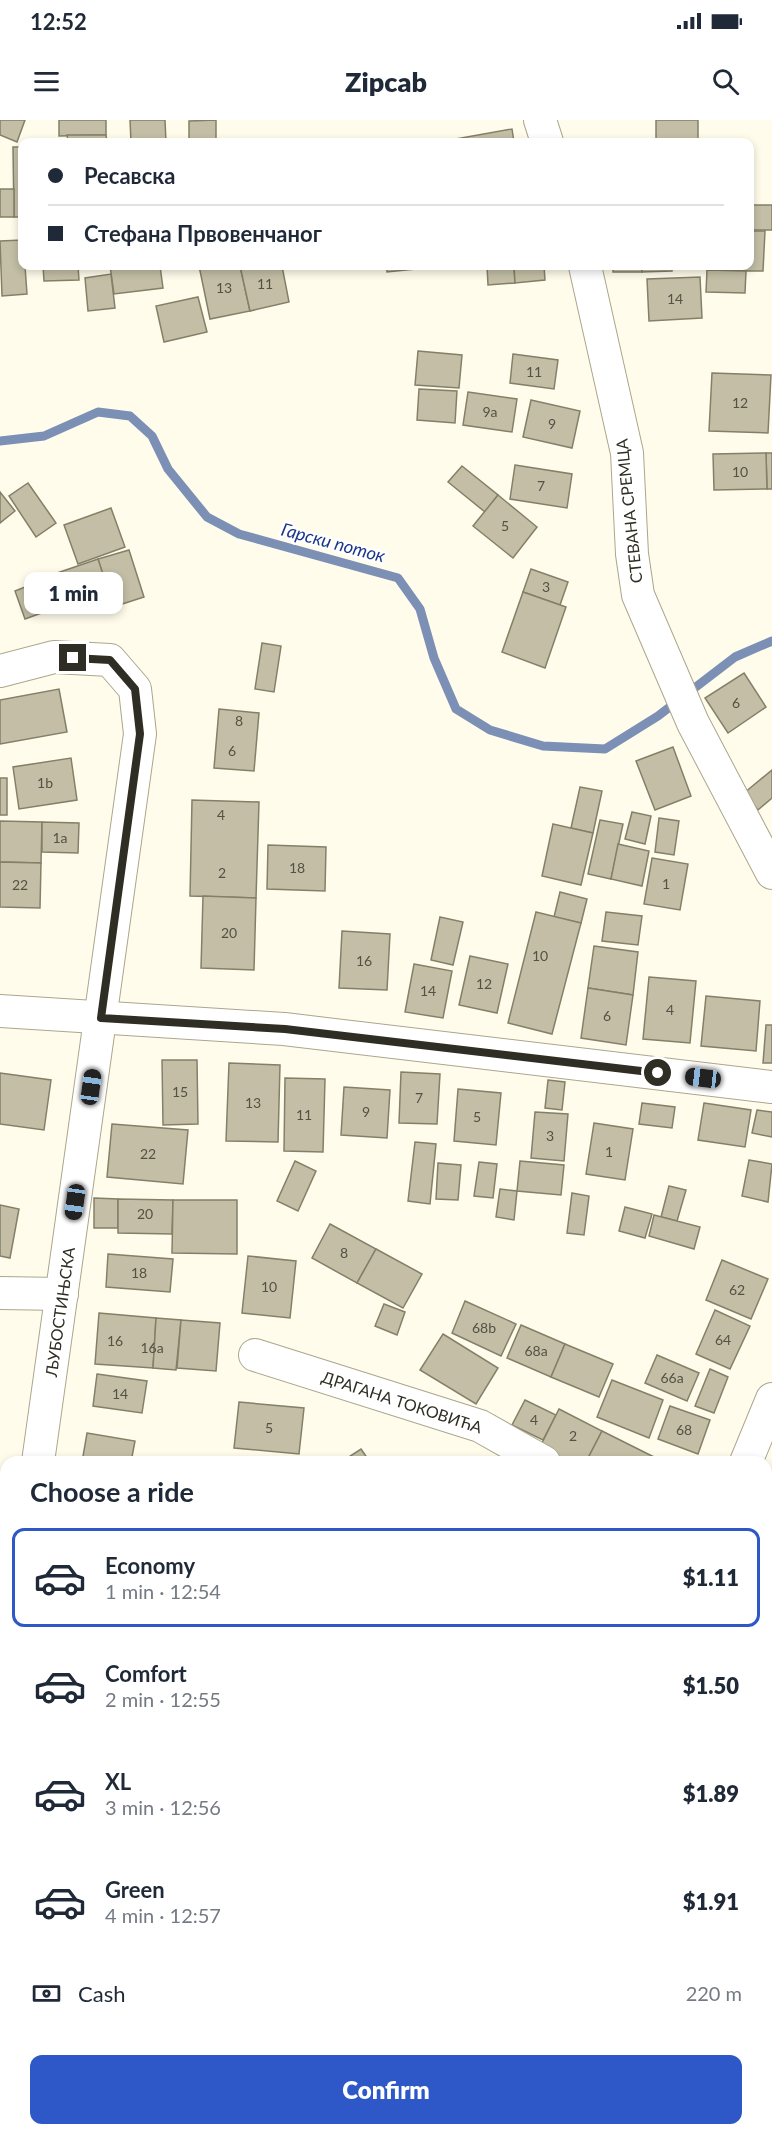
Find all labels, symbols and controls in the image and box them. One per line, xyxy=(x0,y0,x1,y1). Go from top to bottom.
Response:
text: 12:52 xyxy=(30,8,87,35)
icon: menu xyxy=(30,65,63,98)
text: Zipcab xyxy=(345,65,427,98)
icon: search xyxy=(709,65,742,98)
text: Ресавска xyxy=(84,162,175,189)
text: Стефана Првовенчаног xyxy=(84,220,322,247)
house number: 11 xyxy=(257,275,273,292)
house number: 13 xyxy=(216,279,232,296)
house number: 14 xyxy=(667,290,683,307)
house number: 11 xyxy=(526,363,542,380)
house number: 12 xyxy=(732,394,748,411)
house number: 9a xyxy=(482,403,498,420)
house number: 9 xyxy=(548,415,556,432)
street label: СТЕВАНА СРЕМЦА xyxy=(611,438,646,584)
house number: 10 xyxy=(732,463,748,480)
house number: 7 xyxy=(537,477,545,494)
house number: 5 xyxy=(501,517,509,534)
water label: Гарски поток xyxy=(279,518,388,567)
callout: 1 min xyxy=(23,571,122,613)
house number: 3 xyxy=(542,578,550,595)
text: 1 min xyxy=(49,581,98,605)
route end xyxy=(59,644,86,671)
house number: 6 xyxy=(732,694,740,711)
house number: 8 xyxy=(235,712,243,729)
house number: 6 xyxy=(228,742,236,759)
house number: 1b xyxy=(37,774,53,791)
house number: 4 xyxy=(217,806,225,823)
house number: 1a xyxy=(52,829,68,846)
house number: 18 xyxy=(289,859,305,876)
house number: 2 xyxy=(218,864,226,881)
house number: 1 xyxy=(662,875,670,892)
house number: 22 xyxy=(12,876,28,893)
house number: 20 xyxy=(221,924,237,941)
house number: 10 xyxy=(532,947,548,964)
house number: 16 xyxy=(356,952,372,969)
house number: 12 xyxy=(476,975,492,992)
house number: 14 xyxy=(420,982,436,999)
house number: 4 xyxy=(666,1001,674,1018)
house number: 6 xyxy=(603,1007,611,1024)
route start xyxy=(644,1059,671,1086)
car xyxy=(684,1067,722,1089)
car xyxy=(80,1068,102,1106)
house number: 15 xyxy=(172,1083,188,1100)
house number: 7 xyxy=(415,1089,423,1106)
house number: 13 xyxy=(245,1094,261,1111)
house number: 9 xyxy=(362,1103,370,1120)
house number: 11 xyxy=(296,1106,312,1123)
house number: 5 xyxy=(473,1108,481,1125)
house number: 3 xyxy=(546,1127,554,1144)
house number: 1 xyxy=(605,1143,613,1160)
house number: 22 xyxy=(140,1145,156,1162)
car xyxy=(64,1183,86,1221)
house number: 20 xyxy=(137,1205,153,1222)
house number: 8 xyxy=(340,1244,348,1261)
street label: ЉУБОСТИЊСКА xyxy=(41,1246,78,1379)
house number: 18 xyxy=(131,1264,147,1281)
house number: 10 xyxy=(261,1278,277,1295)
house number: 62 xyxy=(729,1281,745,1298)
house number: 68b xyxy=(472,1319,496,1336)
house number: 64 xyxy=(715,1331,731,1348)
house number: 16 xyxy=(107,1332,123,1349)
house number: 16a xyxy=(140,1339,164,1356)
house number: 68a xyxy=(524,1342,548,1359)
street label: ДРАГАНА ТОКОВИЋА xyxy=(320,1367,485,1436)
house number: 66a xyxy=(660,1369,684,1386)
house number: 14 xyxy=(112,1385,128,1402)
house number: 4 xyxy=(530,1411,538,1428)
house number: 5 xyxy=(265,1419,273,1436)
house number: 68 xyxy=(676,1421,692,1438)
house number: 2 xyxy=(569,1427,577,1444)
text: Choose a ride xyxy=(30,1475,194,1508)
icon: car xyxy=(33,1551,87,1605)
text: Economy xyxy=(105,1552,195,1579)
text: $1.11 xyxy=(683,1564,739,1591)
text: 1 min · 12:54 xyxy=(105,1579,221,1603)
icon: car xyxy=(33,1659,87,1713)
text: Comfort xyxy=(105,1660,187,1687)
text: $1.50 xyxy=(683,1672,739,1699)
text: 2 min · 12:55 xyxy=(105,1687,221,1711)
icon: car xyxy=(33,1767,87,1821)
text: XL xyxy=(105,1768,131,1795)
text: $1.89 xyxy=(683,1780,739,1807)
text: 3 min · 12:56 xyxy=(105,1795,221,1819)
icon: car xyxy=(33,1875,87,1929)
text: Green xyxy=(105,1876,165,1903)
text: $1.91 xyxy=(683,1888,739,1915)
text: 4 min · 12:57 xyxy=(105,1903,221,1927)
icon: cash xyxy=(30,1977,63,2010)
text: Cash xyxy=(78,1980,125,2007)
text: 220 m xyxy=(686,1981,742,2005)
button: Confirm xyxy=(30,2055,742,2124)

